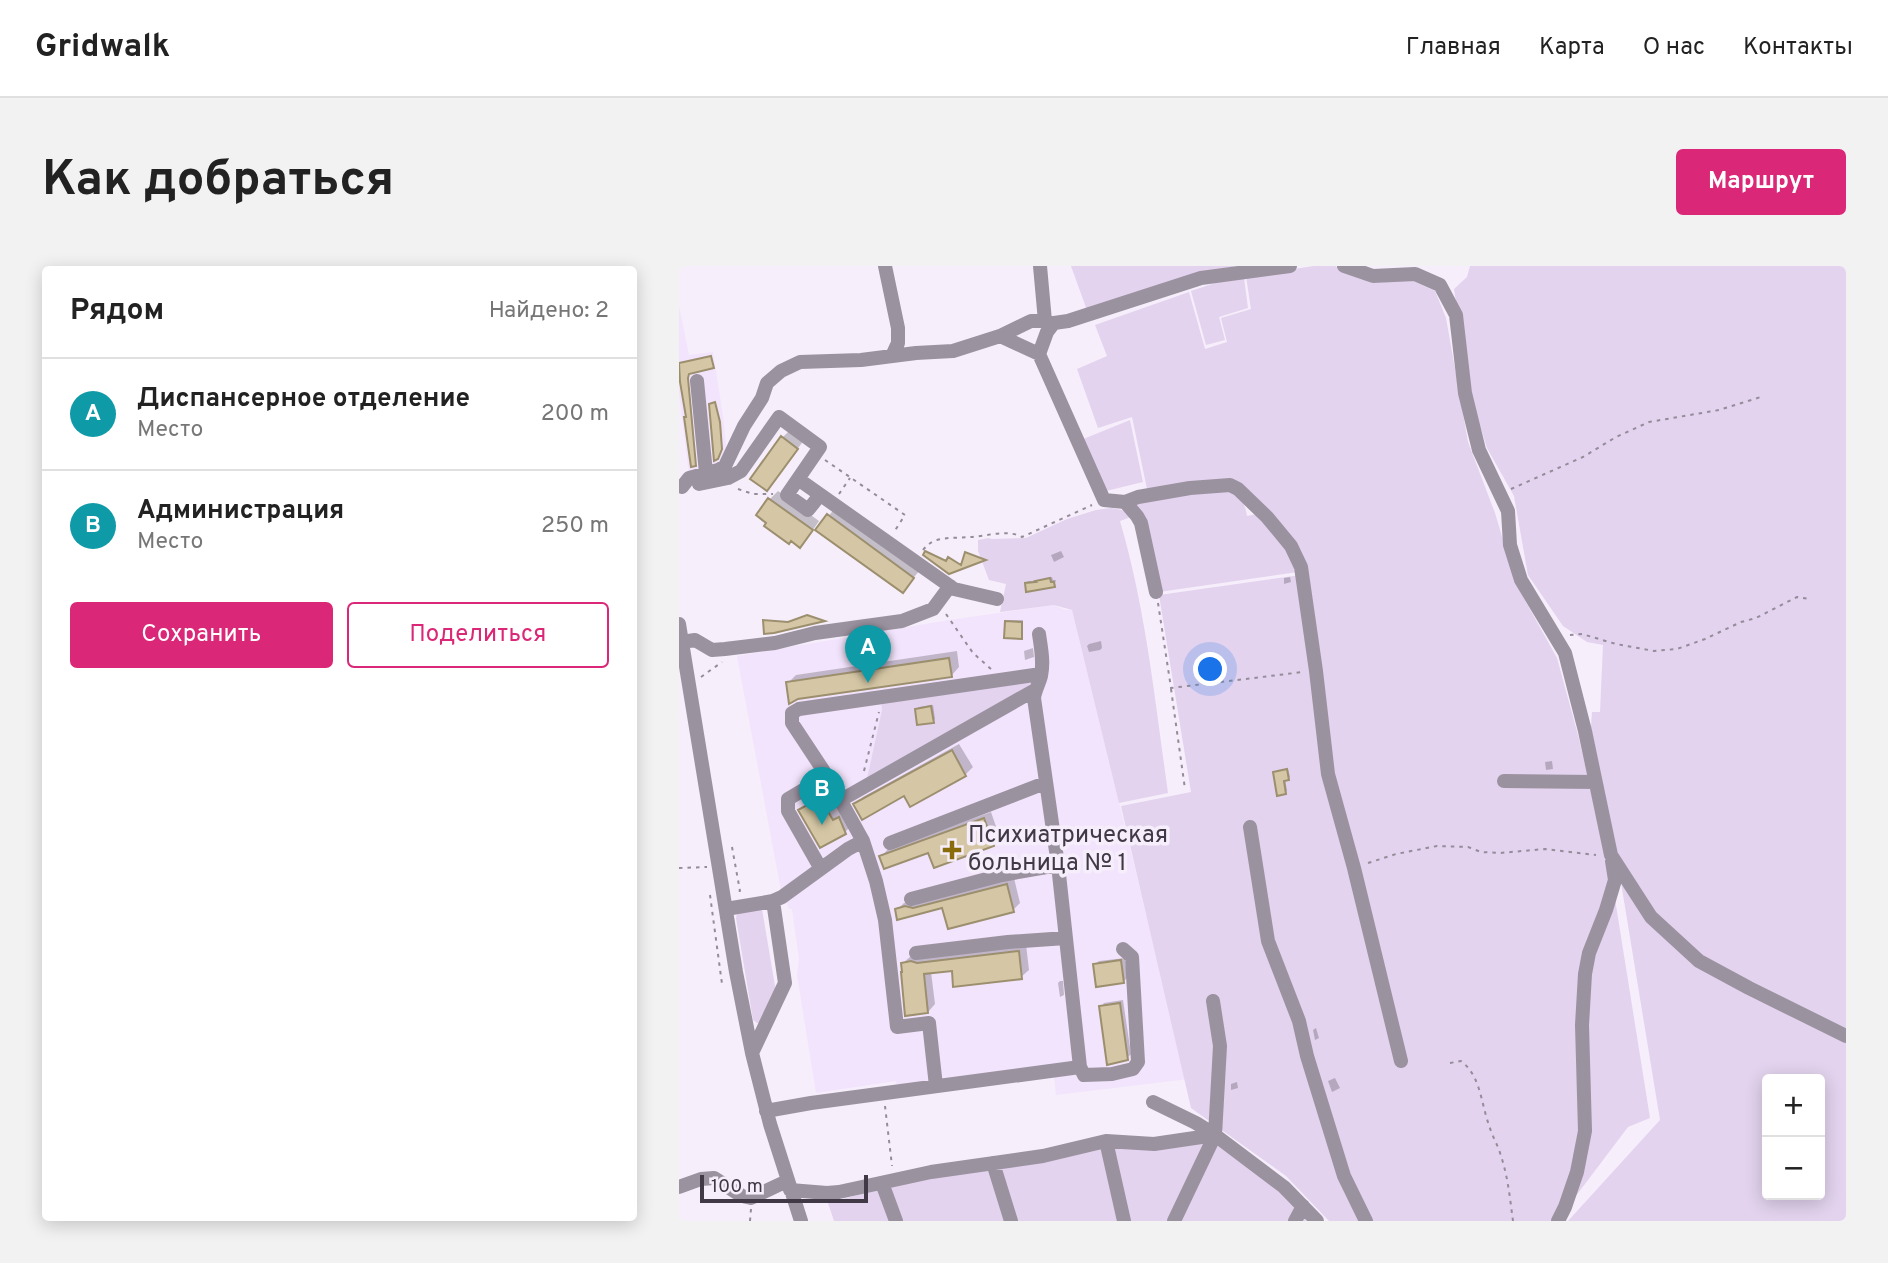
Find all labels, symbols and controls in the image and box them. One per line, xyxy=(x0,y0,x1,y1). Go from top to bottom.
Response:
text: Gridwalk xyxy=(35,27,170,69)
text: Главная xyxy=(1406,33,1501,63)
text: Карта xyxy=(1539,33,1605,63)
text: О нас xyxy=(1643,33,1705,63)
text: Контакты xyxy=(1743,33,1853,63)
button: Маршрут xyxy=(1676,149,1846,215)
text: Как добраться xyxy=(42,151,394,213)
text: Рядом xyxy=(70,293,164,330)
text: Найдено: 2 xyxy=(489,297,609,326)
text: Диспансерное отделение xyxy=(137,383,470,416)
text: A xyxy=(85,400,101,429)
text: 200 m xyxy=(541,400,609,429)
text: Место xyxy=(137,416,203,445)
text: Администрация xyxy=(137,495,344,528)
text: B xyxy=(85,512,101,541)
text: 250 m xyxy=(541,512,609,541)
text: Место xyxy=(137,528,203,557)
button: Сохранить xyxy=(70,602,333,668)
button: Поделиться xyxy=(347,602,609,668)
pin: A xyxy=(845,625,891,683)
your location xyxy=(1193,652,1227,686)
pin: B xyxy=(799,767,845,825)
place label: Психиатрическая больница № 1 xyxy=(968,821,1168,879)
marker: Психиатрическая больница № 1 xyxy=(942,840,962,860)
map controls xyxy=(1762,1074,1825,1200)
button: + xyxy=(1762,1074,1825,1137)
button: − xyxy=(1762,1137,1825,1200)
scale bar xyxy=(700,1172,868,1204)
text: 100 m xyxy=(711,1175,763,1199)

